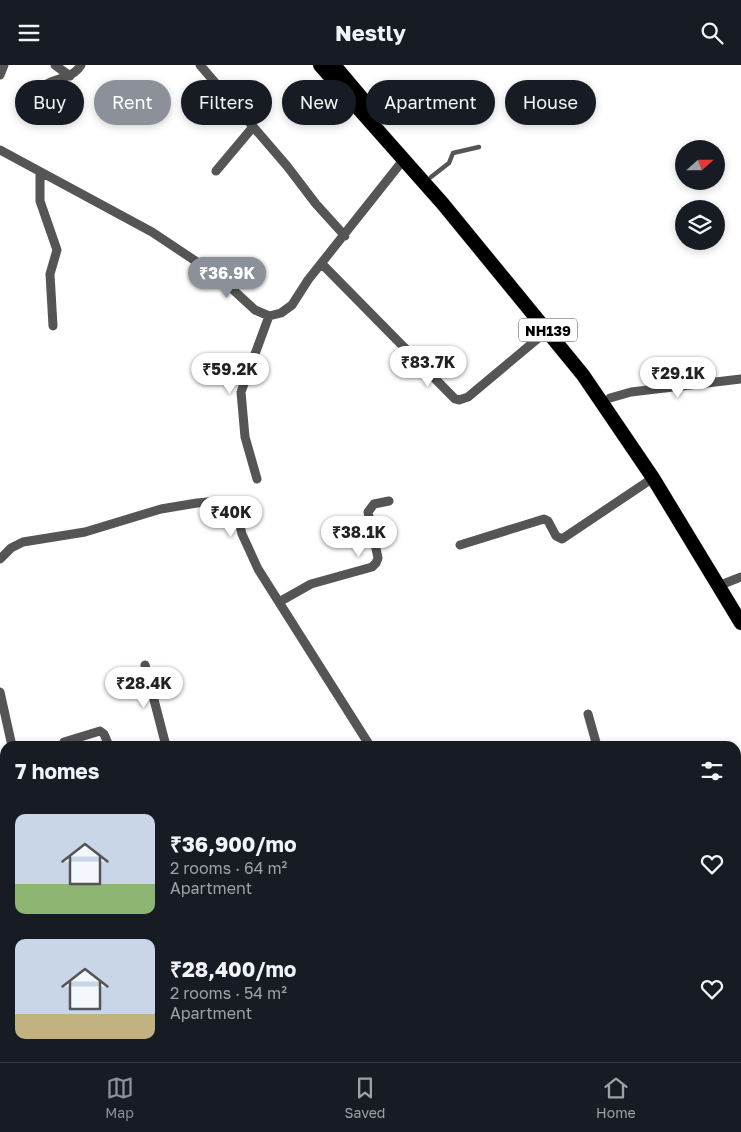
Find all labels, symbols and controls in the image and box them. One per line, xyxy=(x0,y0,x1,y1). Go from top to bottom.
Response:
icon: menu xyxy=(15,19,43,47)
text: Nestly xyxy=(335,19,406,46)
icon: search xyxy=(698,19,726,47)
chip: Buy xyxy=(15,80,84,125)
chip: Rent xyxy=(94,80,171,125)
chip: Filters xyxy=(181,80,272,125)
chip: New xyxy=(282,80,356,125)
chip: Apartment xyxy=(366,80,495,125)
chip: House xyxy=(505,80,596,125)
north arrow xyxy=(675,140,725,190)
map controls xyxy=(675,140,725,250)
button: layers xyxy=(675,200,725,250)
pin: ₹36.9K xyxy=(186,257,268,299)
text: ₹36.9K xyxy=(199,263,255,283)
road number: NH139 xyxy=(519,319,577,341)
pin: ₹83.7K xyxy=(387,345,469,388)
text: ₹83.7K xyxy=(401,352,455,372)
pin: ₹59.2K xyxy=(189,353,271,395)
pin: ₹29.1K xyxy=(637,357,719,399)
text: ₹59.2K xyxy=(202,359,258,379)
text: ₹29.1K xyxy=(651,363,705,383)
pin: ₹40K xyxy=(201,495,261,538)
text: ₹40K xyxy=(210,502,252,522)
pin: ₹38.1K xyxy=(318,515,400,558)
text: ₹38.1K xyxy=(332,522,386,542)
pin: ₹28.4K xyxy=(103,667,185,709)
text: ₹28.4K xyxy=(116,673,172,693)
icon: filters xyxy=(698,757,726,785)
text: 7 homes xyxy=(15,758,100,784)
text: ₹36,900/mo xyxy=(170,831,297,857)
icon: home xyxy=(55,834,115,894)
icon: heart xyxy=(698,850,726,878)
text: 2 rooms · 64 m² xyxy=(170,858,287,878)
text: Apartment xyxy=(170,878,252,898)
text: ₹28,400/mo xyxy=(170,956,296,982)
icon: home xyxy=(55,959,115,1019)
icon: heart xyxy=(698,975,726,1003)
text: 2 rooms · 54 m² xyxy=(170,983,287,1003)
text: Apartment xyxy=(170,1003,252,1023)
tab: Map xyxy=(105,1074,134,1121)
tab: Saved xyxy=(345,1074,385,1121)
tab: Home xyxy=(596,1074,636,1121)

